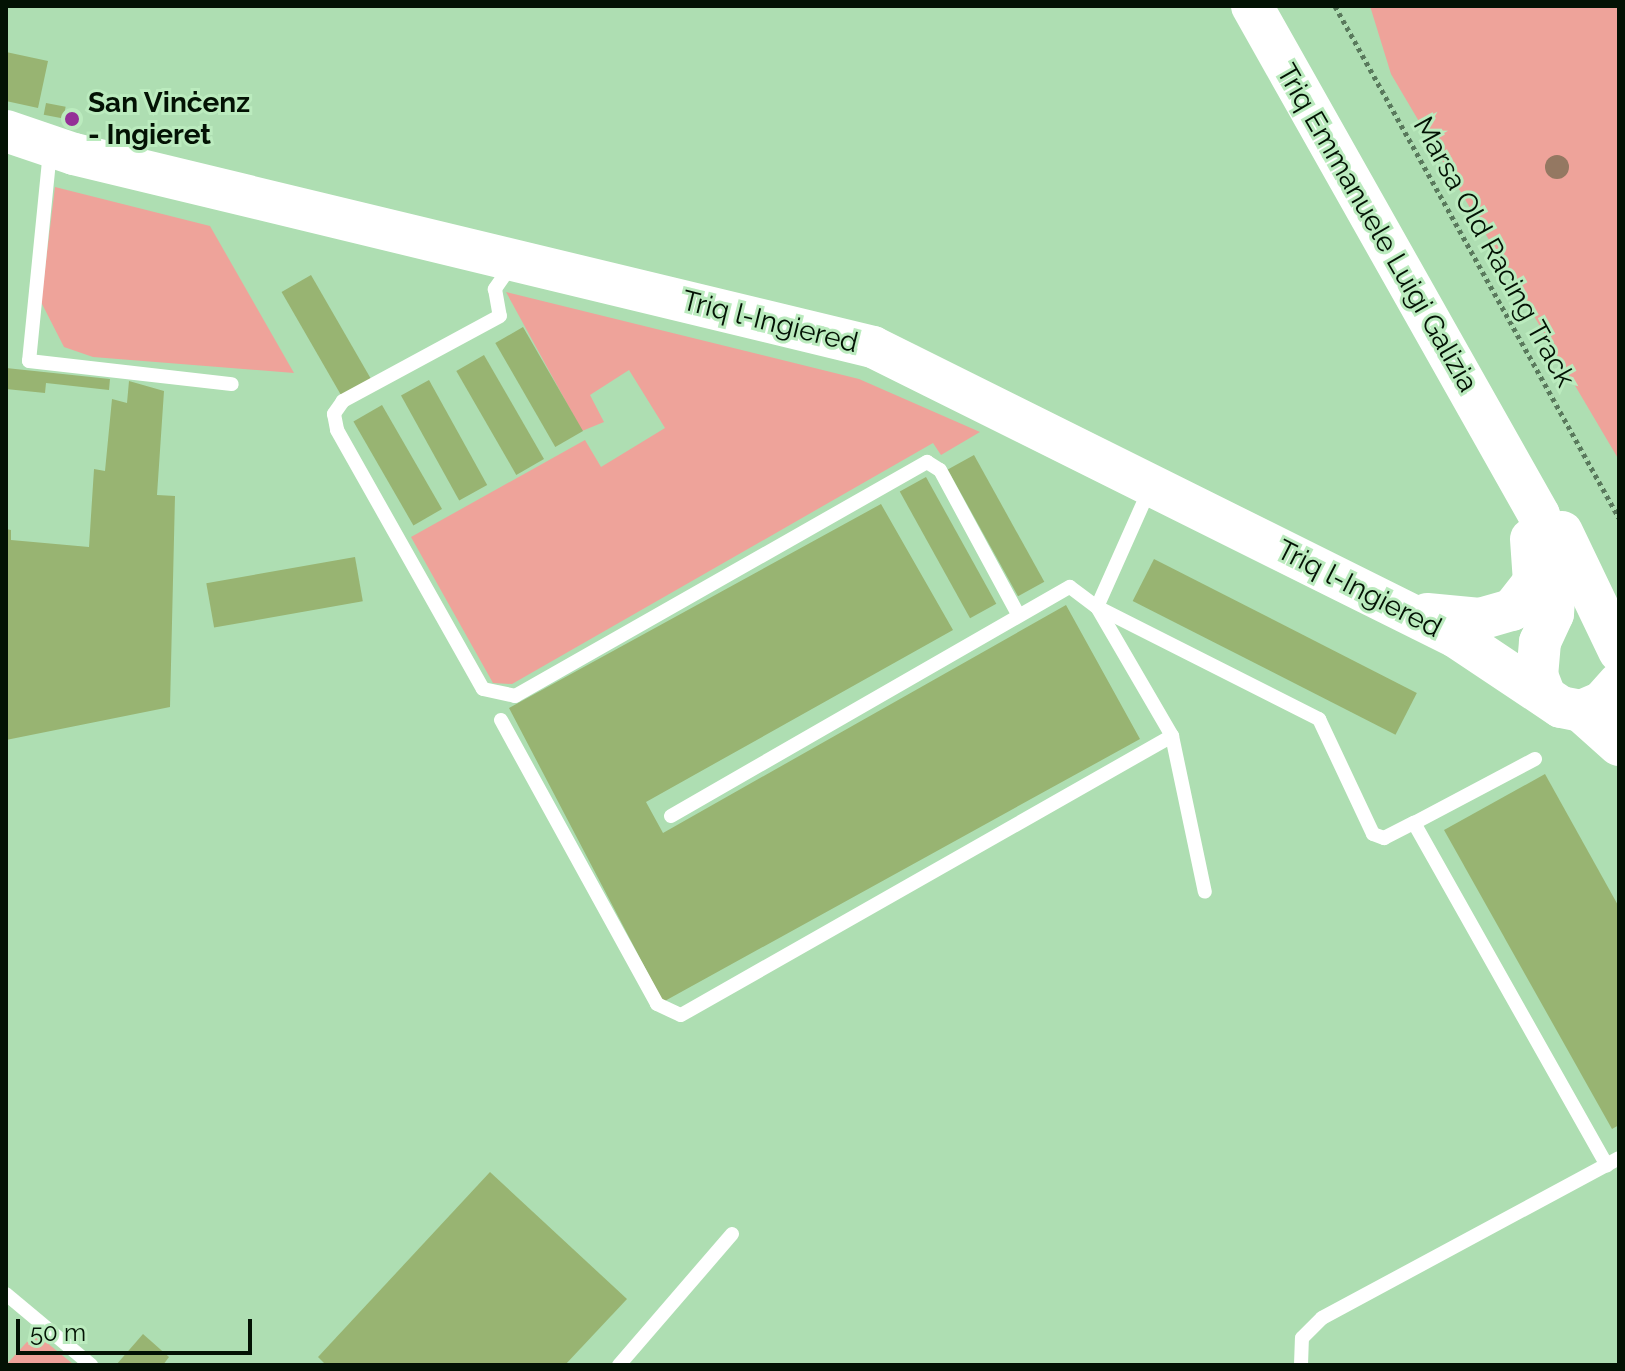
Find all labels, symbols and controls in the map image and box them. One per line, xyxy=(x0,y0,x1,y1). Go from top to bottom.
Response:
street label: Triq Emmanuele Luigi Galizia xyxy=(1269,58,1485,398)
place label: San Vinċenz - Ingieret xyxy=(88,86,251,152)
marker: San Vinċenz - Ingieret xyxy=(63,110,81,128)
street label: Marsa Old Racing Track xyxy=(1406,111,1582,393)
street label: Triq l-Ingiered xyxy=(679,284,861,360)
street label: Triq l-Ingiered xyxy=(1271,533,1447,645)
scale bar xyxy=(20,1303,256,1353)
text: 50 m xyxy=(30,1318,86,1347)

